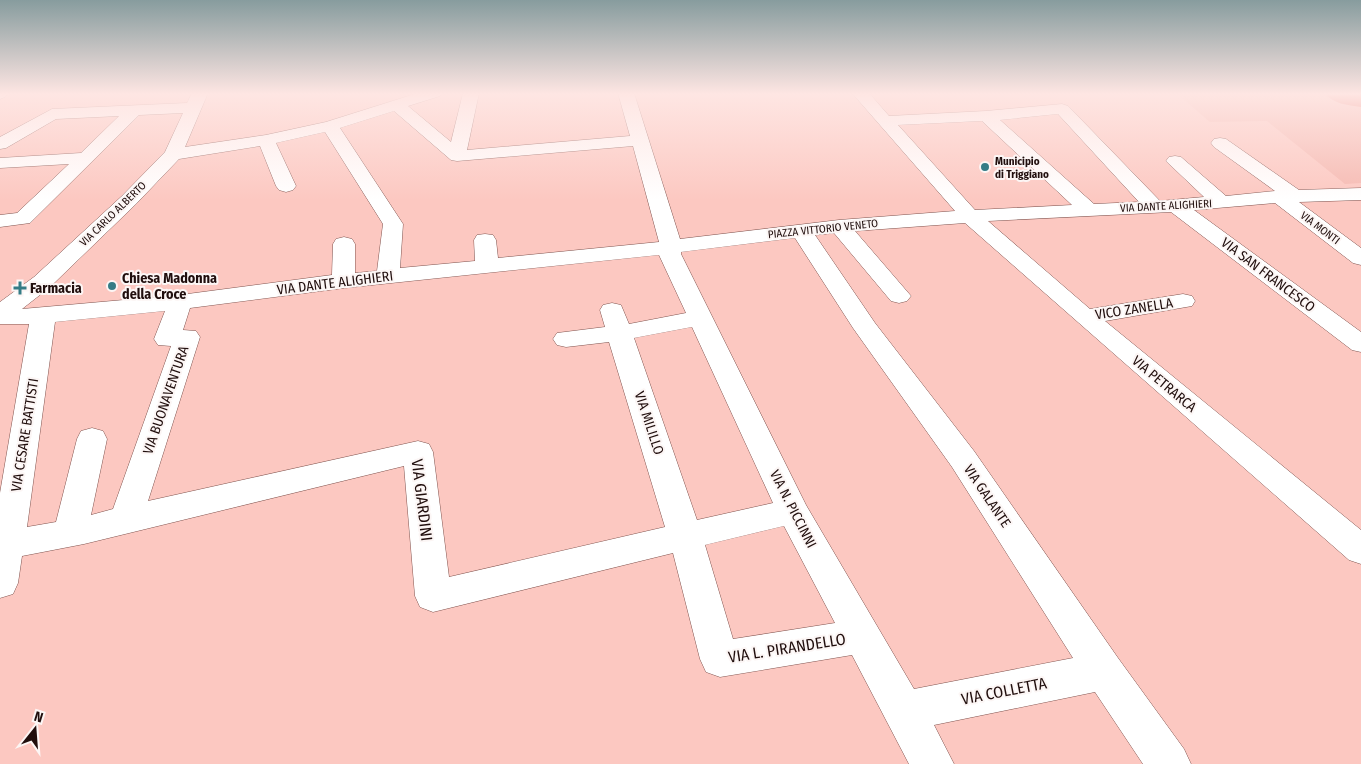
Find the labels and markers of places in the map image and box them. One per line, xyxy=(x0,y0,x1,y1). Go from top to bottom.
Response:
place label: Municipio di Triggiano xyxy=(995,155,1049,181)
marker: Municipio di Triggiano xyxy=(979,161,991,173)
place label: Chiesa Madonna della Croce xyxy=(122,270,217,303)
place label: Farmacia xyxy=(30,280,82,297)
marker: Chiesa Madonna della Croce xyxy=(106,280,118,292)
marker: Farmacia xyxy=(14,282,26,294)

